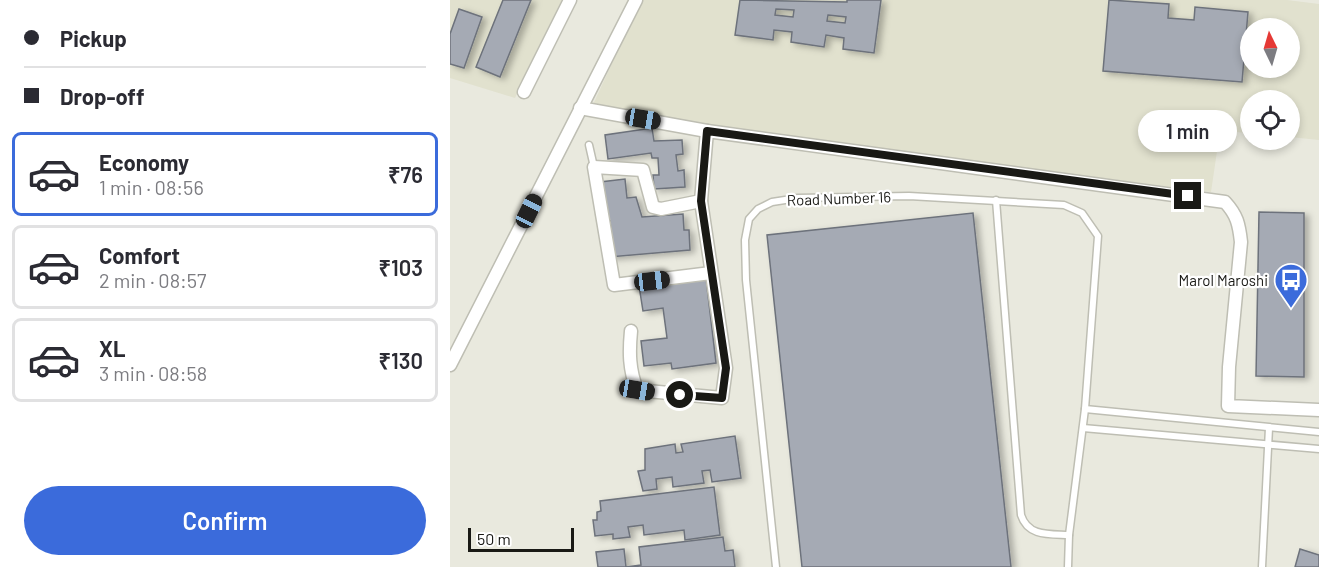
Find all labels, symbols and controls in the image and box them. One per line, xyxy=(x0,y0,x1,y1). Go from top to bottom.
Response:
north arrow xyxy=(1240,18,1300,78)
map controls xyxy=(1240,18,1300,150)
text: Pickup xyxy=(60,25,127,51)
text: Drop-off xyxy=(60,83,144,109)
button: locate xyxy=(1240,90,1300,150)
car xyxy=(624,107,662,131)
callout: 1 min xyxy=(1138,109,1238,151)
text: 1 min xyxy=(1166,119,1209,143)
icon: car xyxy=(27,147,81,201)
text: Economy xyxy=(99,149,189,175)
text: ₹76 xyxy=(388,161,423,187)
text: 1 min · 08:56 xyxy=(99,175,204,199)
route end xyxy=(1174,182,1201,209)
street label: Road Number 16 xyxy=(787,187,891,209)
car xyxy=(513,191,545,231)
icon: car xyxy=(27,240,81,294)
text: Comfort xyxy=(99,242,180,268)
text: ₹103 xyxy=(378,254,423,280)
bus stop icon: Marol Maroshi xyxy=(1273,262,1309,309)
text: 2 min · 08:57 xyxy=(99,268,207,292)
car xyxy=(633,270,671,292)
place label: Marol Maroshi xyxy=(1179,271,1268,289)
icon: car xyxy=(27,333,81,387)
text: XL xyxy=(99,335,125,361)
text: ₹130 xyxy=(378,347,423,373)
text: 3 min · 08:58 xyxy=(99,361,207,385)
car xyxy=(618,378,656,402)
route start xyxy=(666,381,693,408)
button: Confirm xyxy=(24,486,426,555)
scale bar xyxy=(468,525,574,552)
text: 50 m xyxy=(477,529,511,548)

